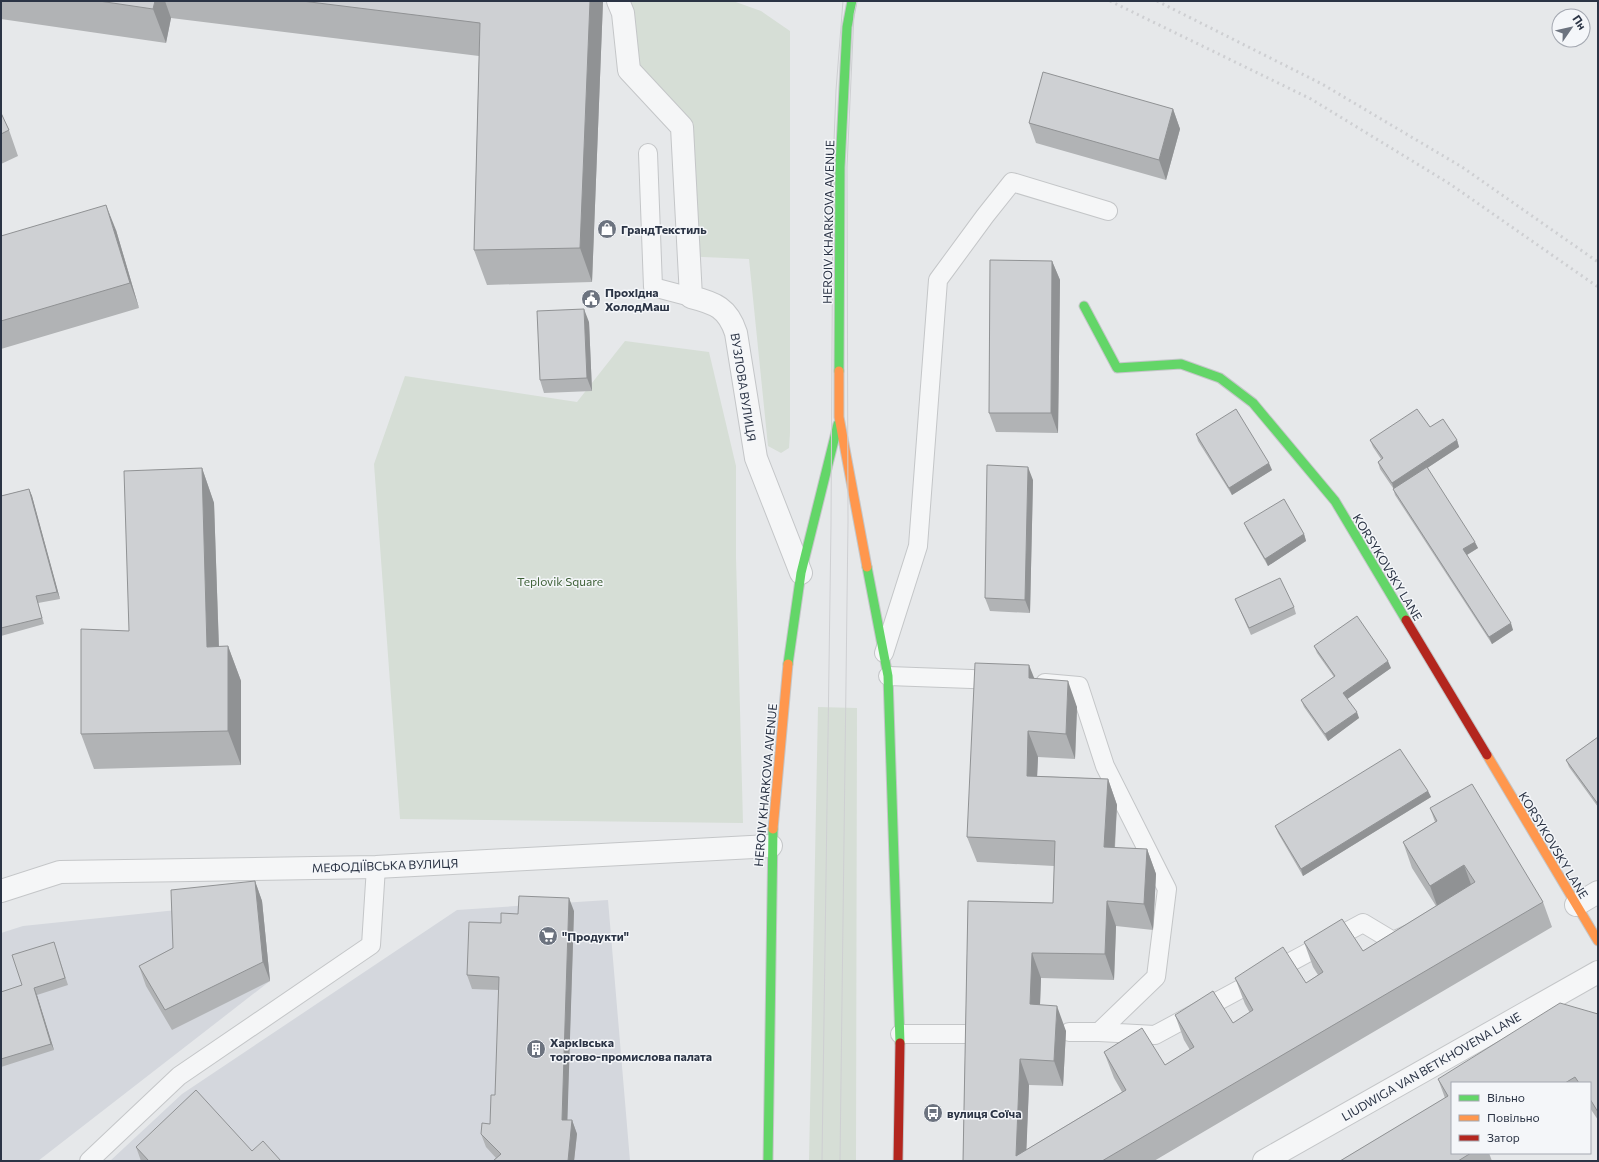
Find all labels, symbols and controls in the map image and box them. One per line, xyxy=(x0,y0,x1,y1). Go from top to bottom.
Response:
north arrow xyxy=(1551,8,1591,48)
text: Пн xyxy=(1570,12,1589,32)
street label: HEROIV KHARKOVA AVENUE xyxy=(820,140,836,304)
shop icon: ГрандТекстиль xyxy=(596,218,618,240)
place label: ГрандТекстиль xyxy=(621,222,707,236)
place label: Прохідна ХолодМаш xyxy=(605,285,670,313)
public building icon: Прохідна ХолодМаш xyxy=(580,288,602,310)
street label: ВУЗЛОВА ВУЛИЦЯ xyxy=(729,332,759,442)
street label: KORSYKOVSKY LANE xyxy=(1351,511,1425,623)
park label: Teplovik Square xyxy=(517,574,603,588)
street label: HEROIV KHARKOVA AVENUE xyxy=(751,703,779,867)
street label: KORSYKOVSKY LANE xyxy=(1517,789,1591,901)
street label: МЕФОДІЇВСЬКА ВУЛИЦЯ xyxy=(312,855,458,875)
supermarket icon: "Продукти" xyxy=(537,925,559,947)
place label: "Продукти" xyxy=(562,929,629,943)
street label: LIUDWIGA VAN BETKHOVENA LANE xyxy=(1339,1009,1523,1123)
place label: Харківська торгово-промислова палата xyxy=(550,1035,712,1063)
building icon: Харківська торгово-промислова палата xyxy=(525,1038,547,1060)
legend xyxy=(1451,1082,1591,1154)
text: Вільно xyxy=(1487,1090,1525,1104)
bus stop icon: вулиця Соїча xyxy=(922,1102,944,1124)
place label: вулиця Соїча xyxy=(947,1106,1022,1120)
text: Повільно xyxy=(1487,1110,1540,1124)
text: Затор xyxy=(1487,1130,1520,1144)

